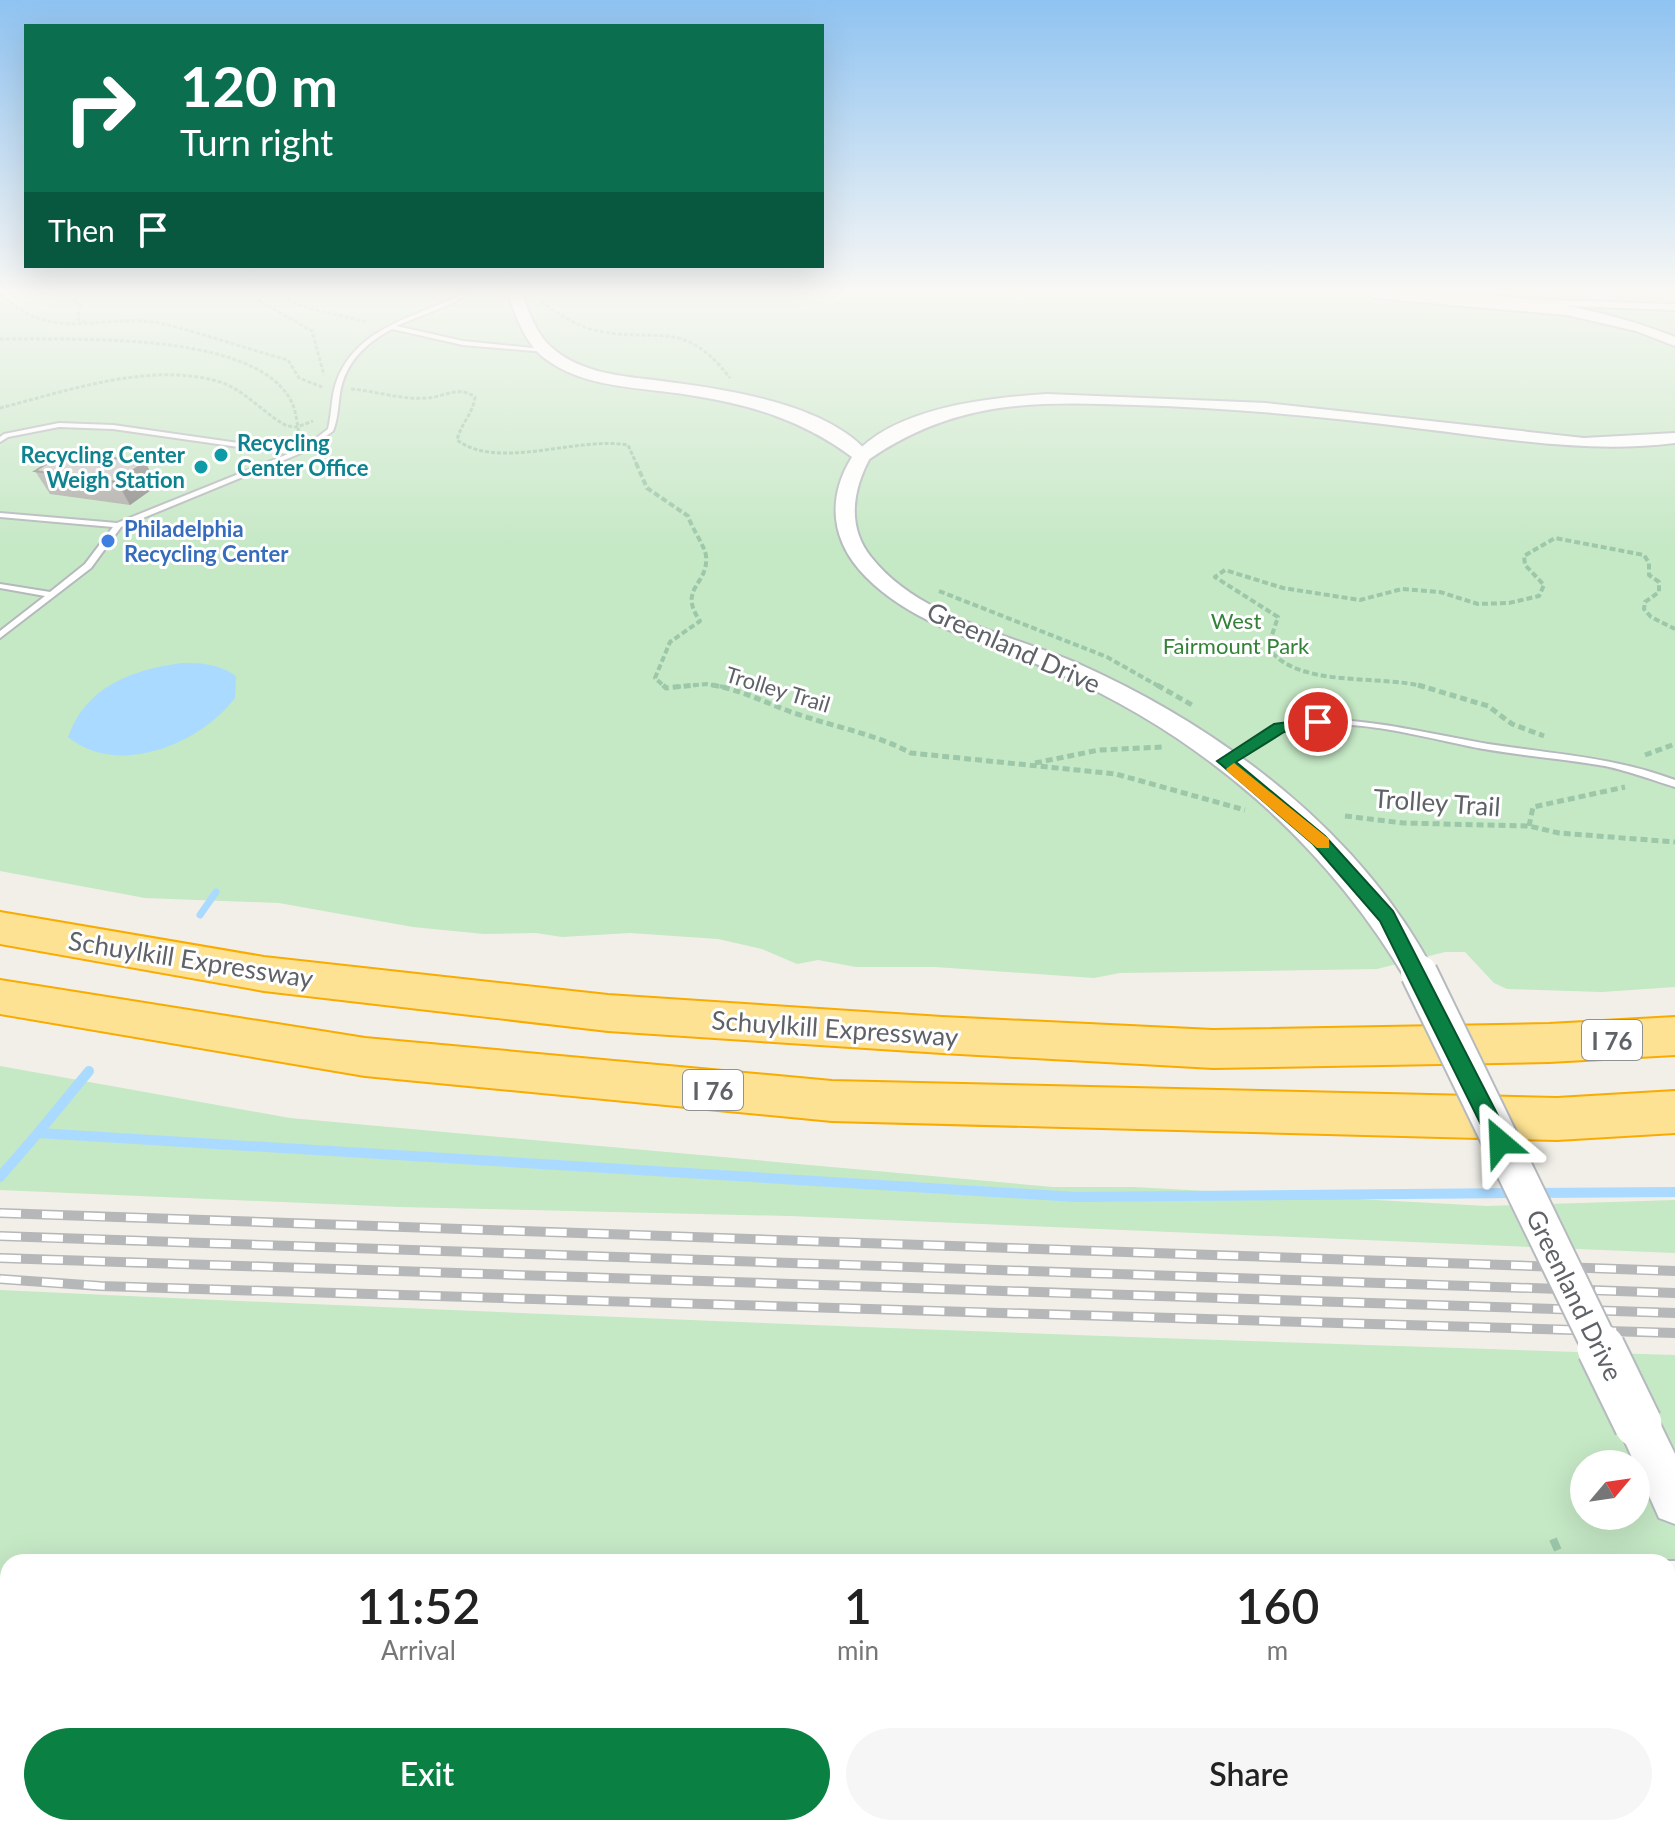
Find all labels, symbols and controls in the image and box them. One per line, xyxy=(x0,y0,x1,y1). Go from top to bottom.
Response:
text: 120 m xyxy=(180,52,338,119)
icon: right xyxy=(48,56,152,160)
text: Turn right xyxy=(180,120,333,164)
icon: arrive xyxy=(131,208,175,252)
text: Then xyxy=(48,212,115,248)
place label: Recycling Center Office xyxy=(237,429,369,481)
place label: Recycling Center Weigh Station xyxy=(21,441,186,493)
marker: Recycling Center Office xyxy=(212,446,230,464)
marker: Recycling Center Weigh Station xyxy=(192,458,210,476)
place label: Philadelphia Recycling Center xyxy=(124,515,289,567)
marker: Philadelphia Recycling Center xyxy=(99,532,117,550)
street label: Greenland Drive xyxy=(922,594,1106,700)
park label: West Fairmount Park xyxy=(1163,607,1310,659)
street label: Trolley Trail xyxy=(722,660,834,718)
pin xyxy=(1284,688,1352,756)
icon: arrive xyxy=(1296,700,1340,744)
street label: Trolley Trail xyxy=(1372,782,1502,822)
street label: Schuylkill Expressway xyxy=(66,924,316,994)
street label: Schuylkill Expressway xyxy=(711,1003,960,1053)
road number: I 76 xyxy=(1582,1020,1642,1060)
road number: I 76 xyxy=(683,1070,743,1110)
position arrow xyxy=(1458,1100,1542,1184)
street label: Greenland Drive xyxy=(1520,1204,1630,1386)
north arrow xyxy=(1570,1450,1650,1530)
map controls xyxy=(1570,1450,1650,1530)
text: 11:52 xyxy=(357,1577,480,1634)
text: 1 xyxy=(844,1577,872,1634)
text: 160 xyxy=(1236,1577,1319,1634)
text: Arrival xyxy=(381,1634,456,1666)
text: min xyxy=(837,1634,879,1666)
text: m xyxy=(1267,1634,1288,1666)
button: Exit xyxy=(24,1728,830,1820)
button: Share xyxy=(846,1728,1652,1820)

